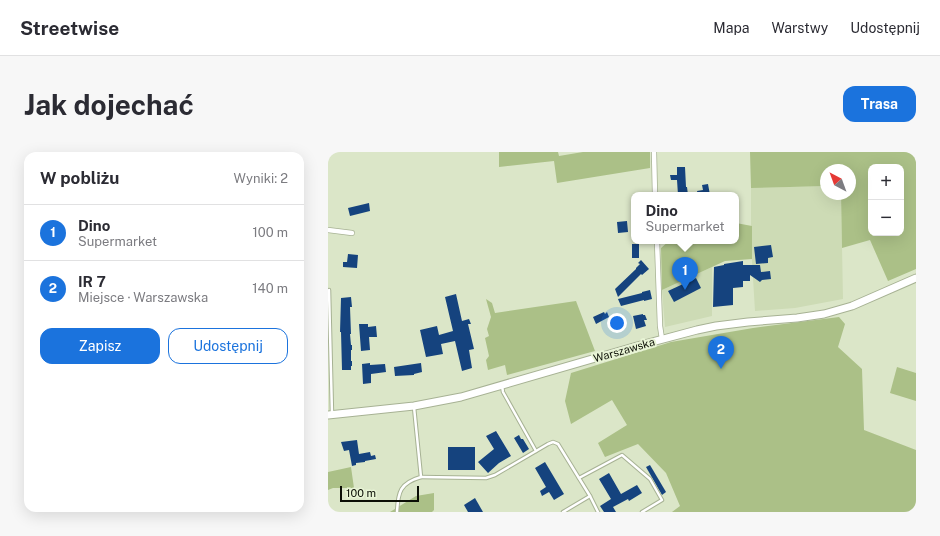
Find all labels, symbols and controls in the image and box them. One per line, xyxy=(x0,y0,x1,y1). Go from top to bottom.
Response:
text: Streetwise xyxy=(20,17,119,39)
text: Mapa xyxy=(713,20,749,36)
text: Warstwy xyxy=(771,20,828,36)
text: Udostępnij xyxy=(850,20,920,36)
button: Trasa xyxy=(843,86,916,122)
text: Jak dojechać xyxy=(24,88,194,121)
north arrow xyxy=(820,164,856,200)
map controls xyxy=(868,164,904,236)
button: + xyxy=(868,164,904,200)
text: W pobliżu xyxy=(40,168,119,188)
text: Wyniki: 2 xyxy=(234,171,288,186)
popup xyxy=(631,192,739,244)
button: − xyxy=(868,200,904,236)
text: Dino xyxy=(645,202,678,219)
text: Dino xyxy=(78,217,110,234)
text: Supermarket xyxy=(645,219,725,234)
text: 1 xyxy=(50,225,56,240)
text: 100 m xyxy=(252,225,288,240)
text: Supermarket xyxy=(78,234,157,249)
pin: 1 xyxy=(672,257,698,290)
text: IR 7 xyxy=(78,273,106,290)
text: 2 xyxy=(49,281,57,296)
text: 140 m xyxy=(252,281,288,296)
text: Miejsce · Warszawska xyxy=(78,290,208,305)
your location xyxy=(607,313,627,333)
button: Zapisz xyxy=(40,328,160,364)
button: Udostępnij xyxy=(168,328,288,364)
street label: Warszawska xyxy=(592,336,656,364)
pin: 2 xyxy=(708,336,734,369)
scale bar xyxy=(340,484,419,503)
text: 100 m xyxy=(346,487,376,499)

